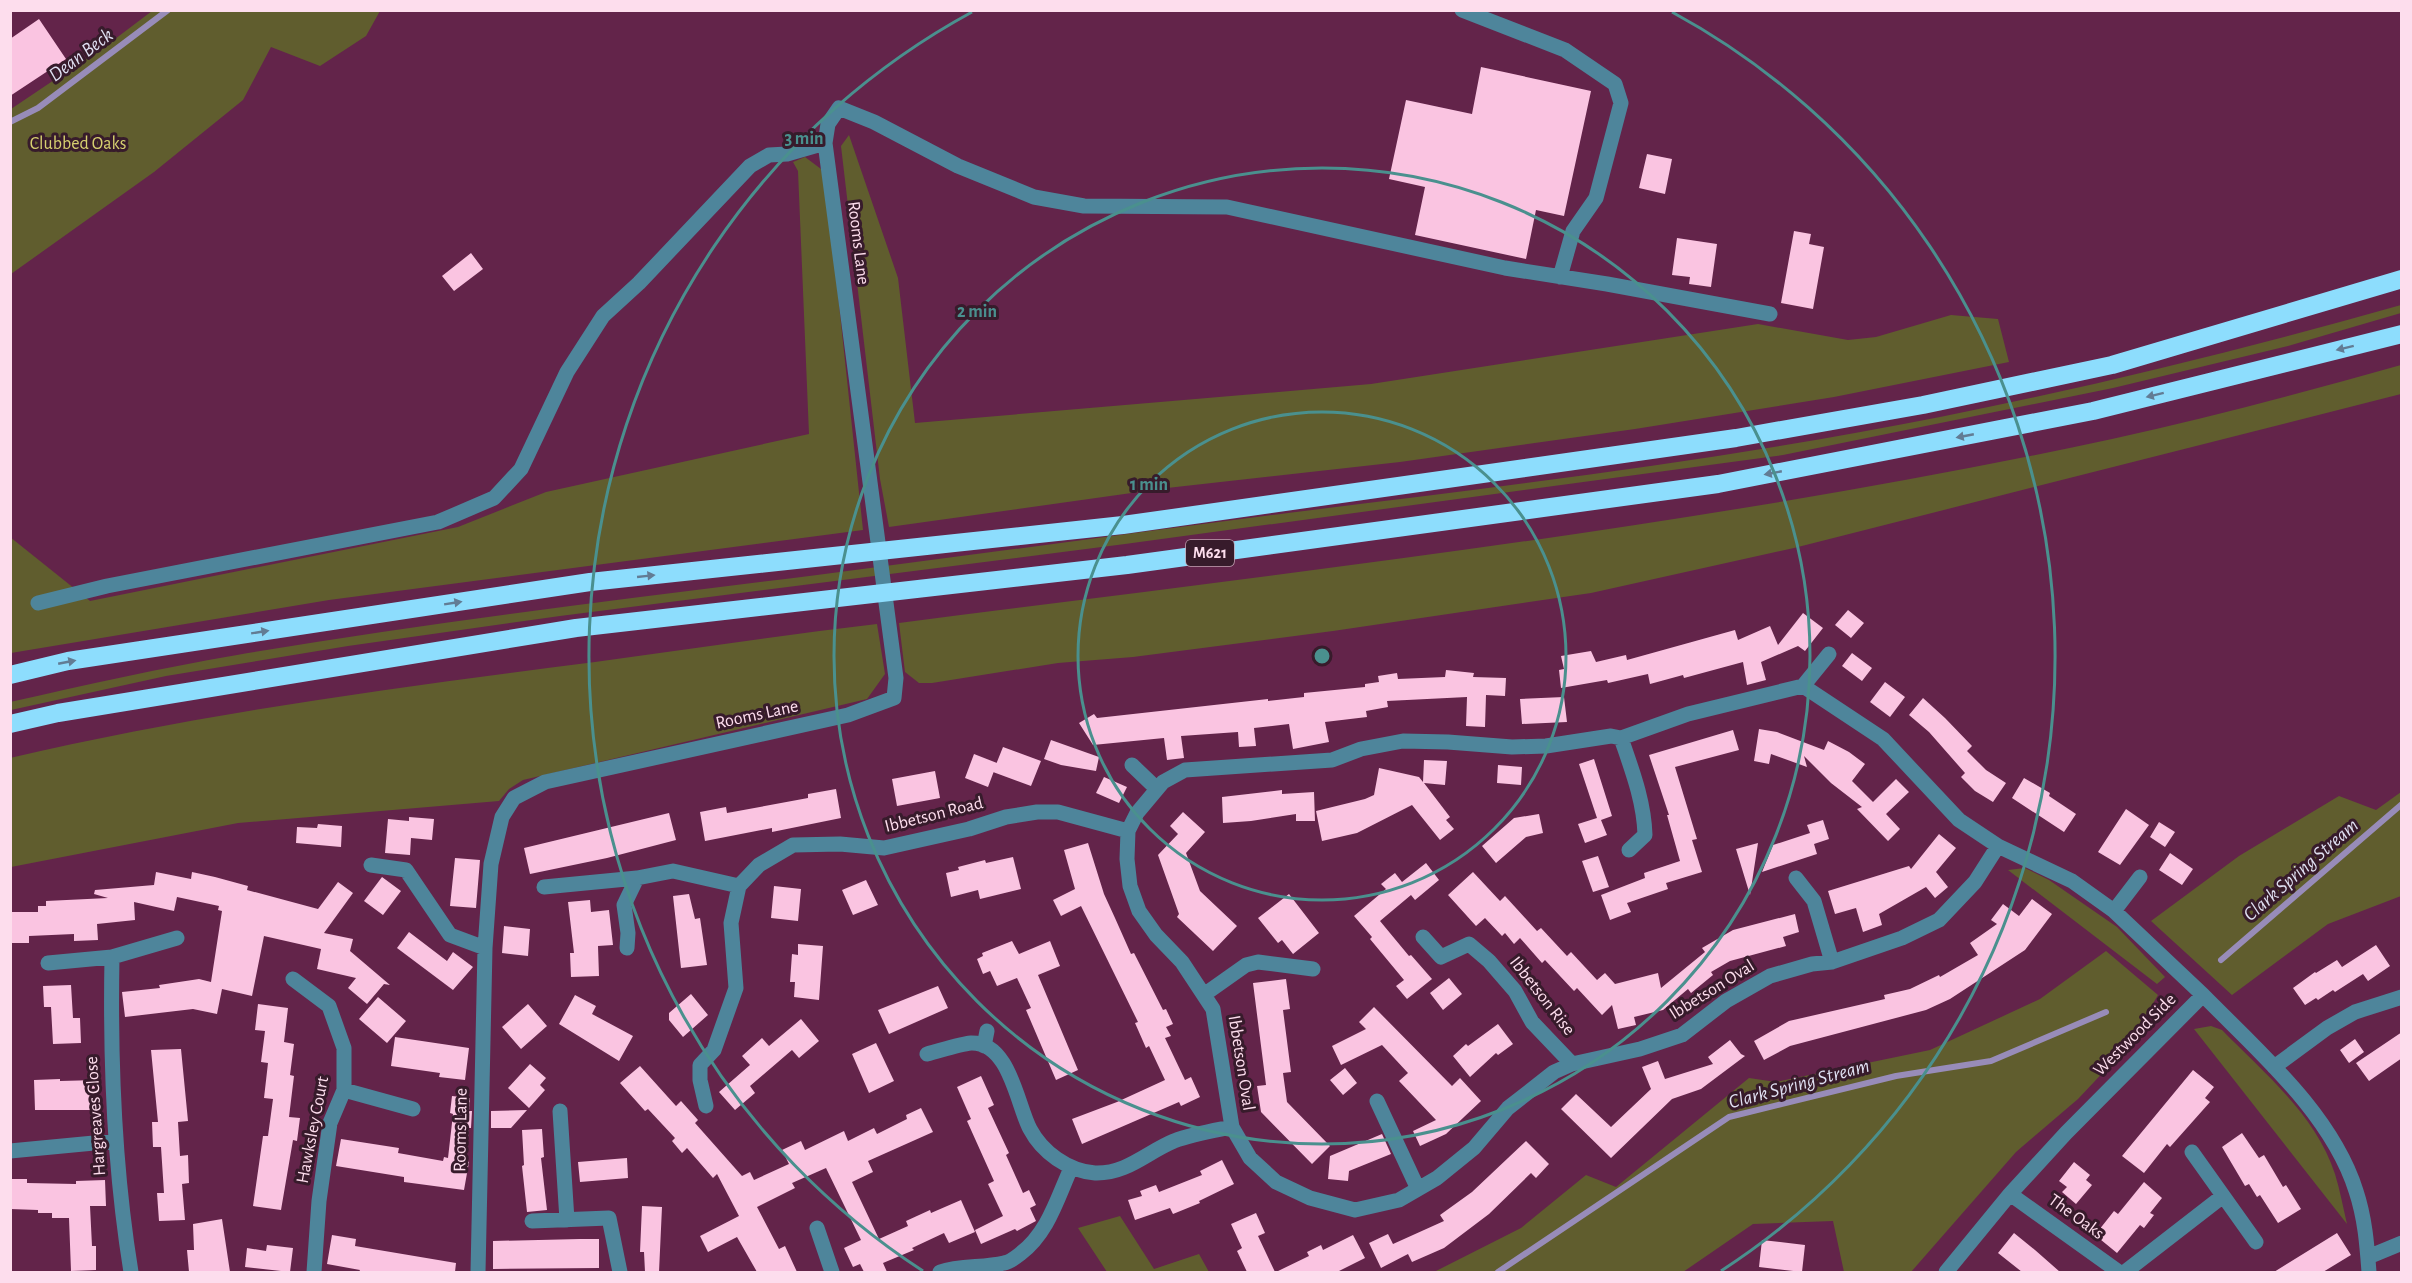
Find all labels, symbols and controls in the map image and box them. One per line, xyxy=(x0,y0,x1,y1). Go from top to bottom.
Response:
water label: Dean Beck xyxy=(45,25,117,85)
text: 3 min xyxy=(784,130,824,148)
park label: Clubbed Oaks xyxy=(30,135,126,153)
street label: Rooms Lane xyxy=(844,200,872,286)
text: 2 min xyxy=(957,303,997,321)
one-way arrow xyxy=(2336,344,2354,354)
one-way arrow xyxy=(2146,391,2165,401)
one-way arrow xyxy=(1955,432,1974,441)
one-way arrow xyxy=(1764,469,1783,478)
text: 1 min xyxy=(1130,476,1168,494)
road number: M621 xyxy=(1186,540,1234,566)
one-way arrow xyxy=(637,572,656,581)
one-way arrow xyxy=(444,599,463,608)
one-way arrow xyxy=(251,628,270,637)
centre of rings xyxy=(1312,646,1332,666)
one-way arrow xyxy=(58,657,77,666)
street label: Rooms Lane xyxy=(714,697,800,733)
street label: Ibbetson Road xyxy=(883,794,985,836)
water label: Clark Spring Stream xyxy=(2240,815,2362,925)
street label: Ibbetson Rise xyxy=(1506,953,1578,1039)
street label: Ibbetson Oval xyxy=(1666,957,1758,1023)
street label: Westwood Side xyxy=(2090,990,2180,1080)
street label: Ibbetson Oval xyxy=(1225,1014,1257,1112)
street label: Hargreaves Close xyxy=(83,1056,109,1176)
water label: Clark Spring Stream xyxy=(1726,1056,1872,1112)
street label: Hawksley Court xyxy=(294,1075,332,1185)
street label: Rooms Lane xyxy=(451,1088,471,1172)
street label: The Oaks xyxy=(2045,1191,2107,1243)

